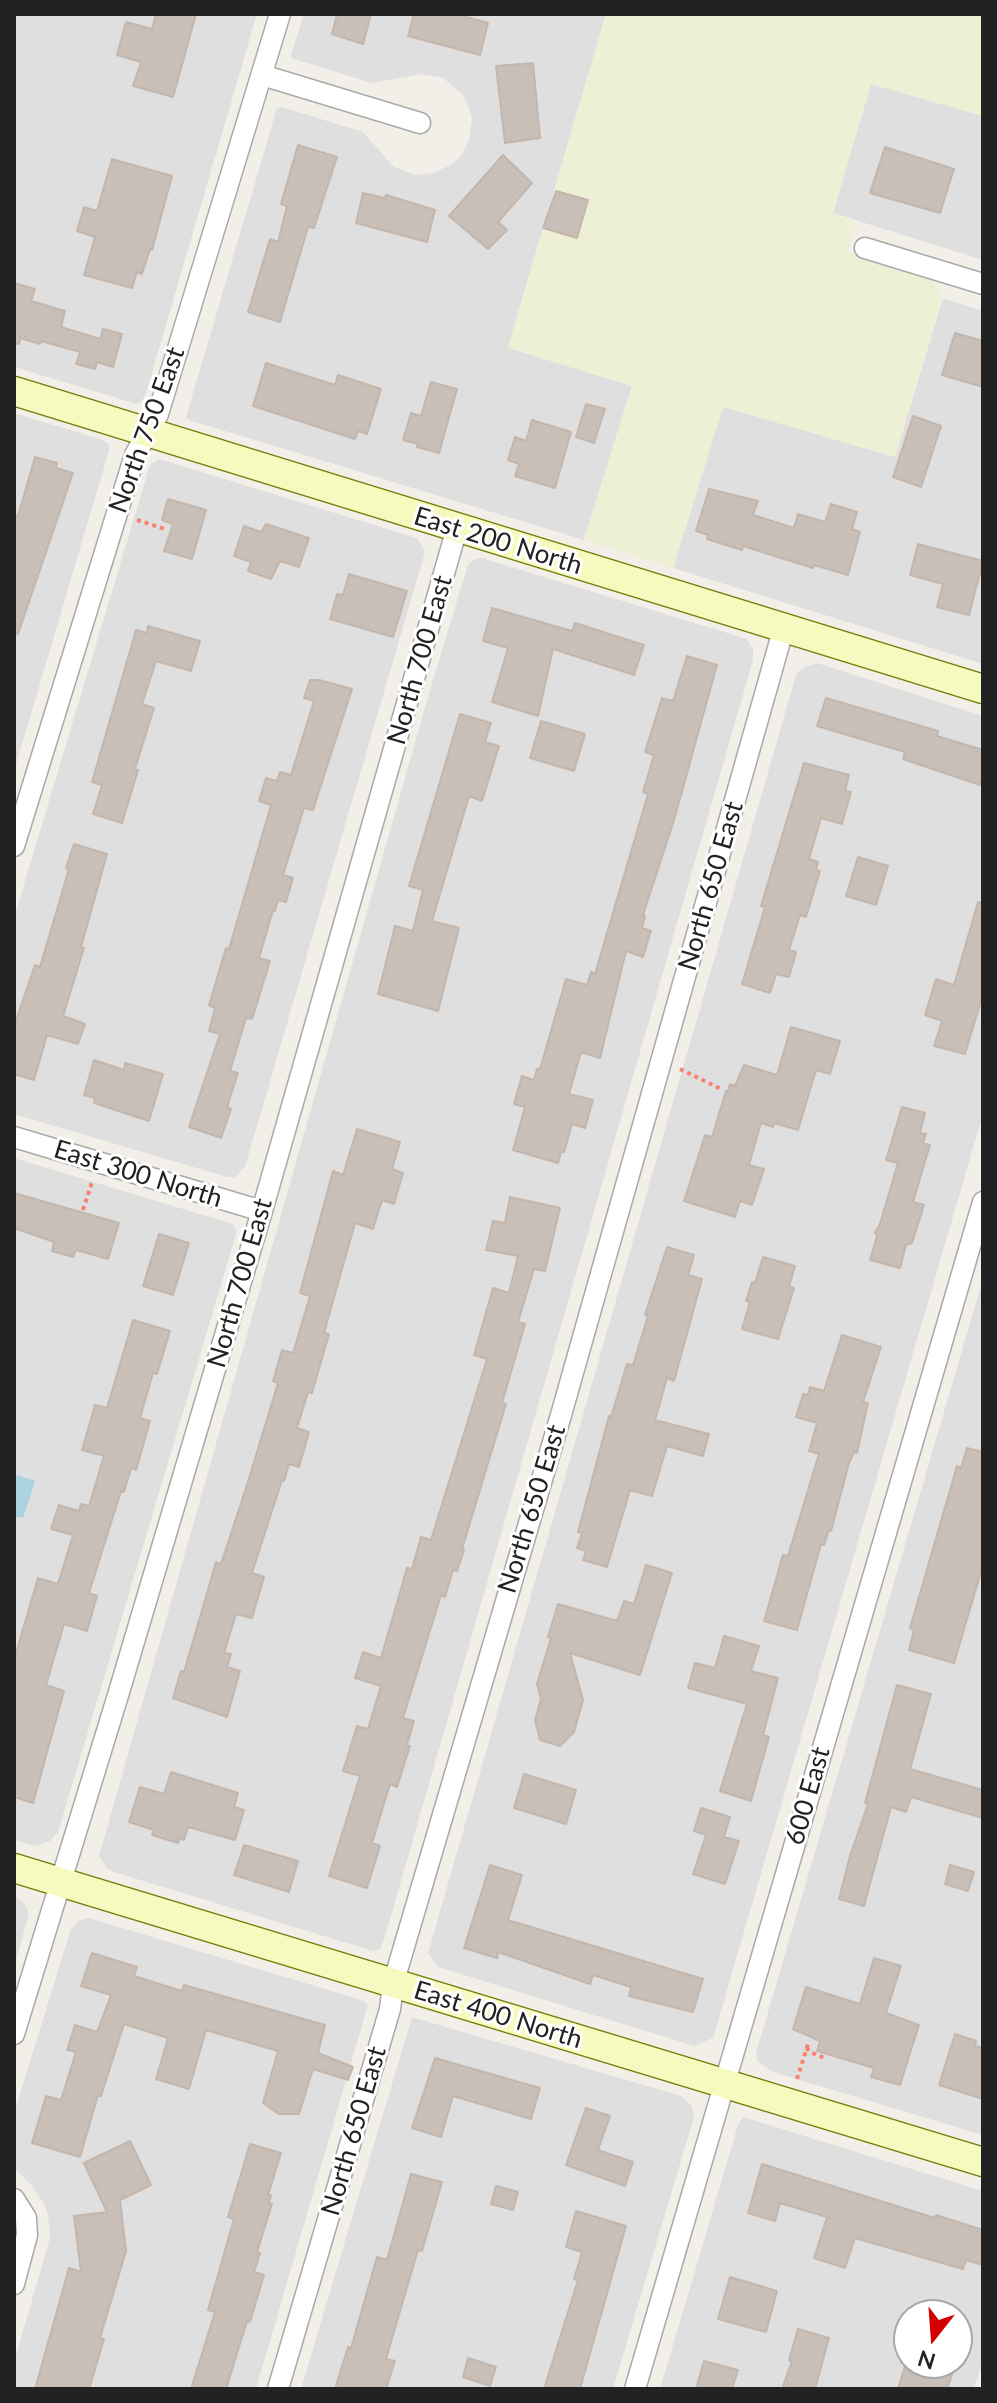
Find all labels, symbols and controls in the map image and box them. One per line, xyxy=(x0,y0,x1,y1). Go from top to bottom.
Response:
street label: North 750 East xyxy=(103,343,191,517)
street label: East 200 North xyxy=(410,501,586,581)
street label: North 700 East xyxy=(381,572,459,748)
street label: North 650 East xyxy=(672,798,750,974)
street label: East 300 North xyxy=(50,1134,226,1214)
street label: North 700 East xyxy=(201,1195,279,1371)
street label: North 650 East xyxy=(492,1421,572,1597)
street label: 600 East xyxy=(779,1744,837,1848)
street label: East 400 North xyxy=(410,1975,586,2055)
street label: North 650 East xyxy=(315,2043,393,2219)
north arrow xyxy=(893,2299,973,2379)
text: N xyxy=(914,2345,938,2376)

